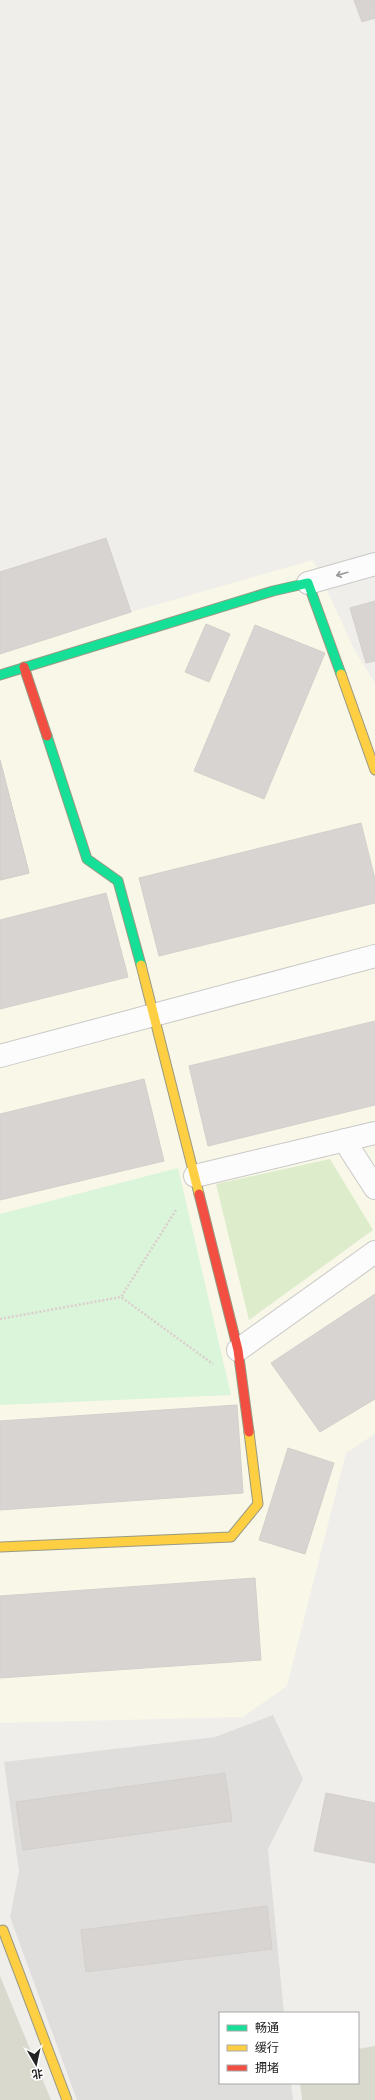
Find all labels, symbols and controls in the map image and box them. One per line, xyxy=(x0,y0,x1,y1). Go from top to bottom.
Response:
one-way arrow xyxy=(335,571,348,578)
legend xyxy=(219,2012,359,2084)
text: 畅通 xyxy=(255,2020,279,2034)
text: 缓行 xyxy=(255,2040,279,2054)
north arrow xyxy=(16,2044,56,2084)
text: 拥堵 xyxy=(255,2060,279,2074)
text: 北 xyxy=(31,2067,44,2082)

